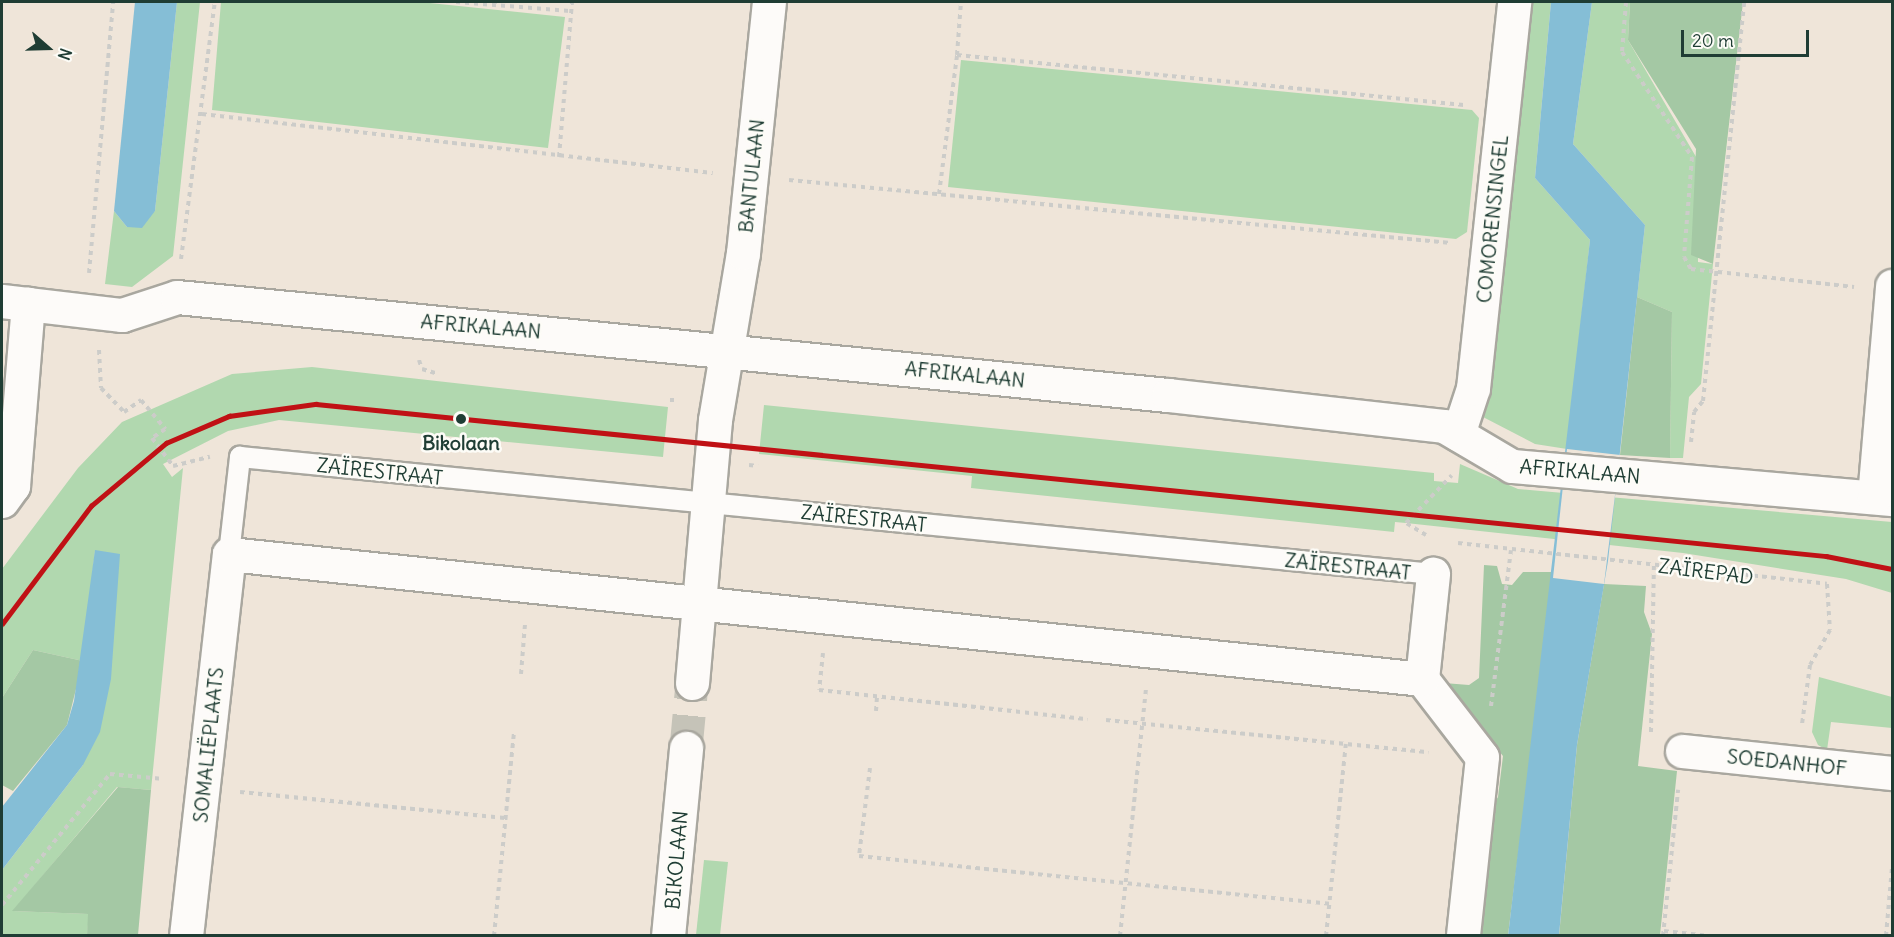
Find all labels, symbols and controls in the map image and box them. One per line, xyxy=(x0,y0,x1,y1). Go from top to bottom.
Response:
north arrow xyxy=(18,18,78,78)
scale bar xyxy=(1684,18,1812,56)
text: 20 m xyxy=(1692,29,1734,52)
text: N xyxy=(54,46,76,63)
street label: BANTULAAN xyxy=(733,118,769,234)
street label: COMORENSINGEL xyxy=(1471,134,1513,304)
street label: AFRIKALAAN xyxy=(420,309,542,343)
street label: AFRIKALAAN xyxy=(903,356,1027,392)
marker: Bikolaan xyxy=(452,410,470,428)
place label: Bikolaan xyxy=(422,430,500,454)
street label: ZAÏRESTRAAT xyxy=(316,452,444,490)
street label: AFRIKALAAN xyxy=(1519,454,1641,488)
street label: ZAÏRESTRAAT xyxy=(800,499,928,537)
street label: ZAÏRESTRAAT xyxy=(1284,547,1412,585)
street label: ZAÏREPAD xyxy=(1657,553,1755,589)
street label: SOMALIËPLAATS xyxy=(188,666,228,824)
street label: SOEDANHOF xyxy=(1726,744,1848,780)
street label: BIKOLAAN xyxy=(660,809,692,911)

